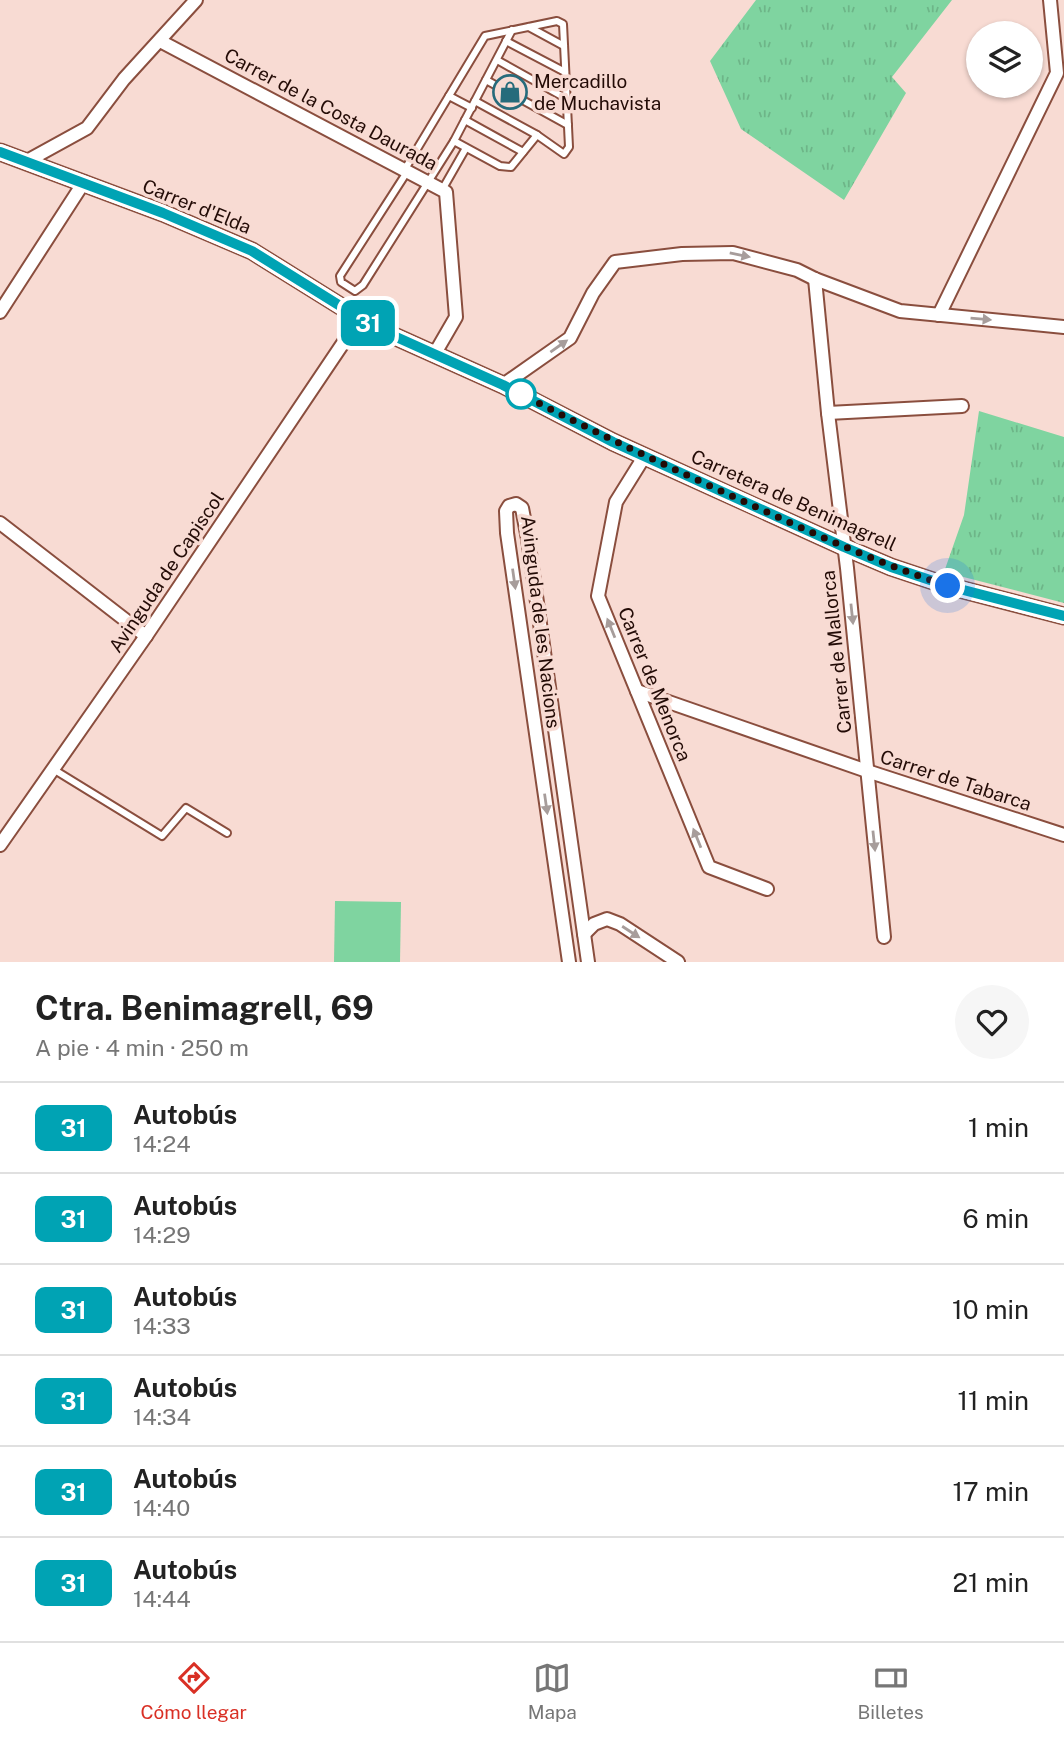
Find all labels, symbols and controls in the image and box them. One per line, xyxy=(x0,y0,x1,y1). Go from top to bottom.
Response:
map controls xyxy=(966,21,1043,98)
button: layers xyxy=(966,21,1043,98)
street label: Carrer de la Costa Daurada xyxy=(221,43,441,175)
place label: Mercadillo de Muchavista xyxy=(534,70,661,114)
shop icon: Mercadillo de Muchavista xyxy=(491,73,529,111)
street label: Carrer d'Elda xyxy=(139,174,255,238)
one-way arrow xyxy=(729,250,751,261)
line badge: 31 xyxy=(336,300,400,346)
text: 31 xyxy=(355,309,381,337)
one-way arrow xyxy=(970,314,992,325)
one-way arrow xyxy=(550,339,568,353)
unlabelled marker xyxy=(506,379,536,409)
street label: Carretera de Benimagrell xyxy=(688,445,900,555)
street label: Avinguda de Capiscol xyxy=(104,488,228,656)
street label: Avinguda de les Nacions xyxy=(517,514,565,730)
one-way arrow xyxy=(509,568,520,590)
your location xyxy=(930,568,965,603)
street label: Carrer de Mallorca xyxy=(816,569,856,735)
street label: Carrer de Menorca xyxy=(614,604,696,764)
one-way arrow xyxy=(847,604,858,626)
one-way arrow xyxy=(605,618,617,638)
street label: Carrer de Tabarca xyxy=(878,745,1034,815)
one-way arrow xyxy=(541,793,552,815)
one-way arrow xyxy=(692,828,703,849)
one-way arrow xyxy=(869,830,880,852)
one-way arrow xyxy=(622,925,641,938)
button: heart xyxy=(955,985,1029,1059)
text: Ctra. Benimagrell, 69 xyxy=(35,989,374,1027)
text: A pie · 4 min · 250 m xyxy=(35,1034,249,1061)
text: Autobús xyxy=(133,1099,237,1130)
text: 1 min xyxy=(968,1112,1029,1143)
text: 31 xyxy=(60,1114,87,1142)
text: 14:24 xyxy=(133,1130,191,1157)
text: Autobús xyxy=(133,1190,237,1221)
text: 6 min xyxy=(962,1203,1029,1234)
text: 31 xyxy=(60,1205,87,1233)
text: 14:29 xyxy=(133,1221,191,1248)
text: Autobús xyxy=(133,1281,237,1312)
text: 10 min xyxy=(952,1294,1029,1325)
text: 31 xyxy=(60,1296,87,1324)
text: 14:33 xyxy=(133,1312,191,1339)
text: Autobús xyxy=(133,1372,237,1403)
text: 11 min xyxy=(957,1385,1029,1416)
text: 31 xyxy=(60,1387,87,1415)
text: 14:34 xyxy=(133,1403,191,1430)
text: Autobús xyxy=(133,1463,237,1494)
text: 17 min xyxy=(952,1476,1029,1507)
text: 31 xyxy=(60,1478,87,1506)
text: 14:40 xyxy=(133,1494,190,1521)
text: Autobús xyxy=(133,1554,237,1585)
text: 21 min xyxy=(953,1567,1029,1598)
text: 31 xyxy=(60,1569,87,1597)
text: 14:44 xyxy=(133,1585,191,1612)
tab: Cómo llegar xyxy=(140,1659,247,1723)
tab: Mapa xyxy=(528,1659,577,1723)
tab: Billetes xyxy=(857,1659,924,1723)

